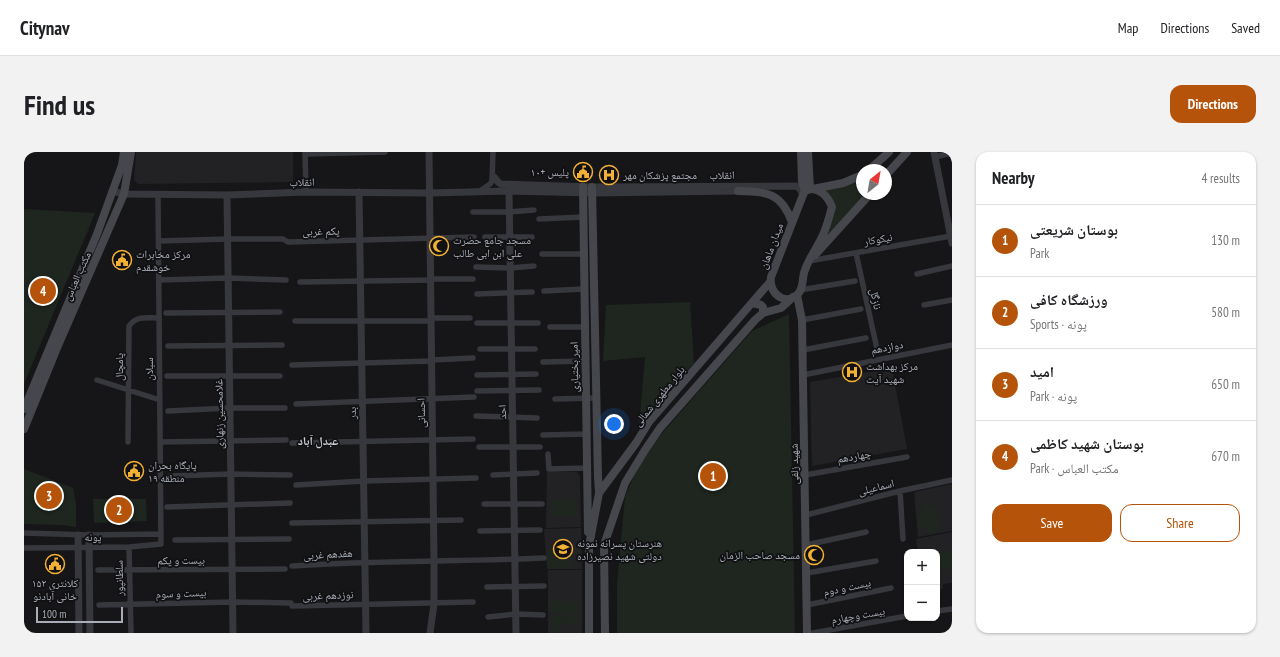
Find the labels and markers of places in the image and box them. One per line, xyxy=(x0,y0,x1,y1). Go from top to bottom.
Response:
public building icon: پلیس +۱۰ xyxy=(572,161,594,183)
hospital icon: مجتمع پزشکان مهر xyxy=(598,164,620,186)
place label: پلیس +۱۰ xyxy=(531,165,569,179)
place label: مجتمع پزشکان مهر xyxy=(622,168,697,182)
place label: مسجد جامع حضرت علی ابن ابی طالب xyxy=(453,233,531,260)
mosque icon: مسجد جامع حضرت علی ابن ابی طالب xyxy=(428,235,450,257)
place label: مرکز مخابرات خوشقدم xyxy=(136,247,191,274)
public building icon: مرکز مخابرات خوشقدم xyxy=(111,249,133,271)
pin: 4 xyxy=(30,276,56,306)
place label: مرکز بهداشت شهید آیت xyxy=(866,359,918,386)
hospital icon: مرکز بهداشت شهید آیت xyxy=(841,361,863,383)
place label: پایگاه بحران منطقه ۱۹ xyxy=(148,458,197,485)
public building icon: پایگاه بحران منطقه ۱۹ xyxy=(123,460,145,482)
pin: 1 xyxy=(700,461,726,491)
pin: 3 xyxy=(36,481,62,511)
pin: 2 xyxy=(106,495,132,525)
place label: هنرستان پسرانه نمونه دولتی شهید نصیرزاده xyxy=(577,536,663,563)
school or university icon: هنرستان پسرانه نمونه دولتی شهید نصیرزاده xyxy=(552,538,574,560)
mosque icon: مسجد صاحب الزمان xyxy=(803,544,825,566)
place label: مسجد صاحب الزمان xyxy=(719,548,800,562)
public building icon: کلانتری ۱۵۲ خانی آبادنو xyxy=(44,553,66,575)
place label: کلانتری ۱۵۲ خانی آبادنو xyxy=(32,576,79,603)

